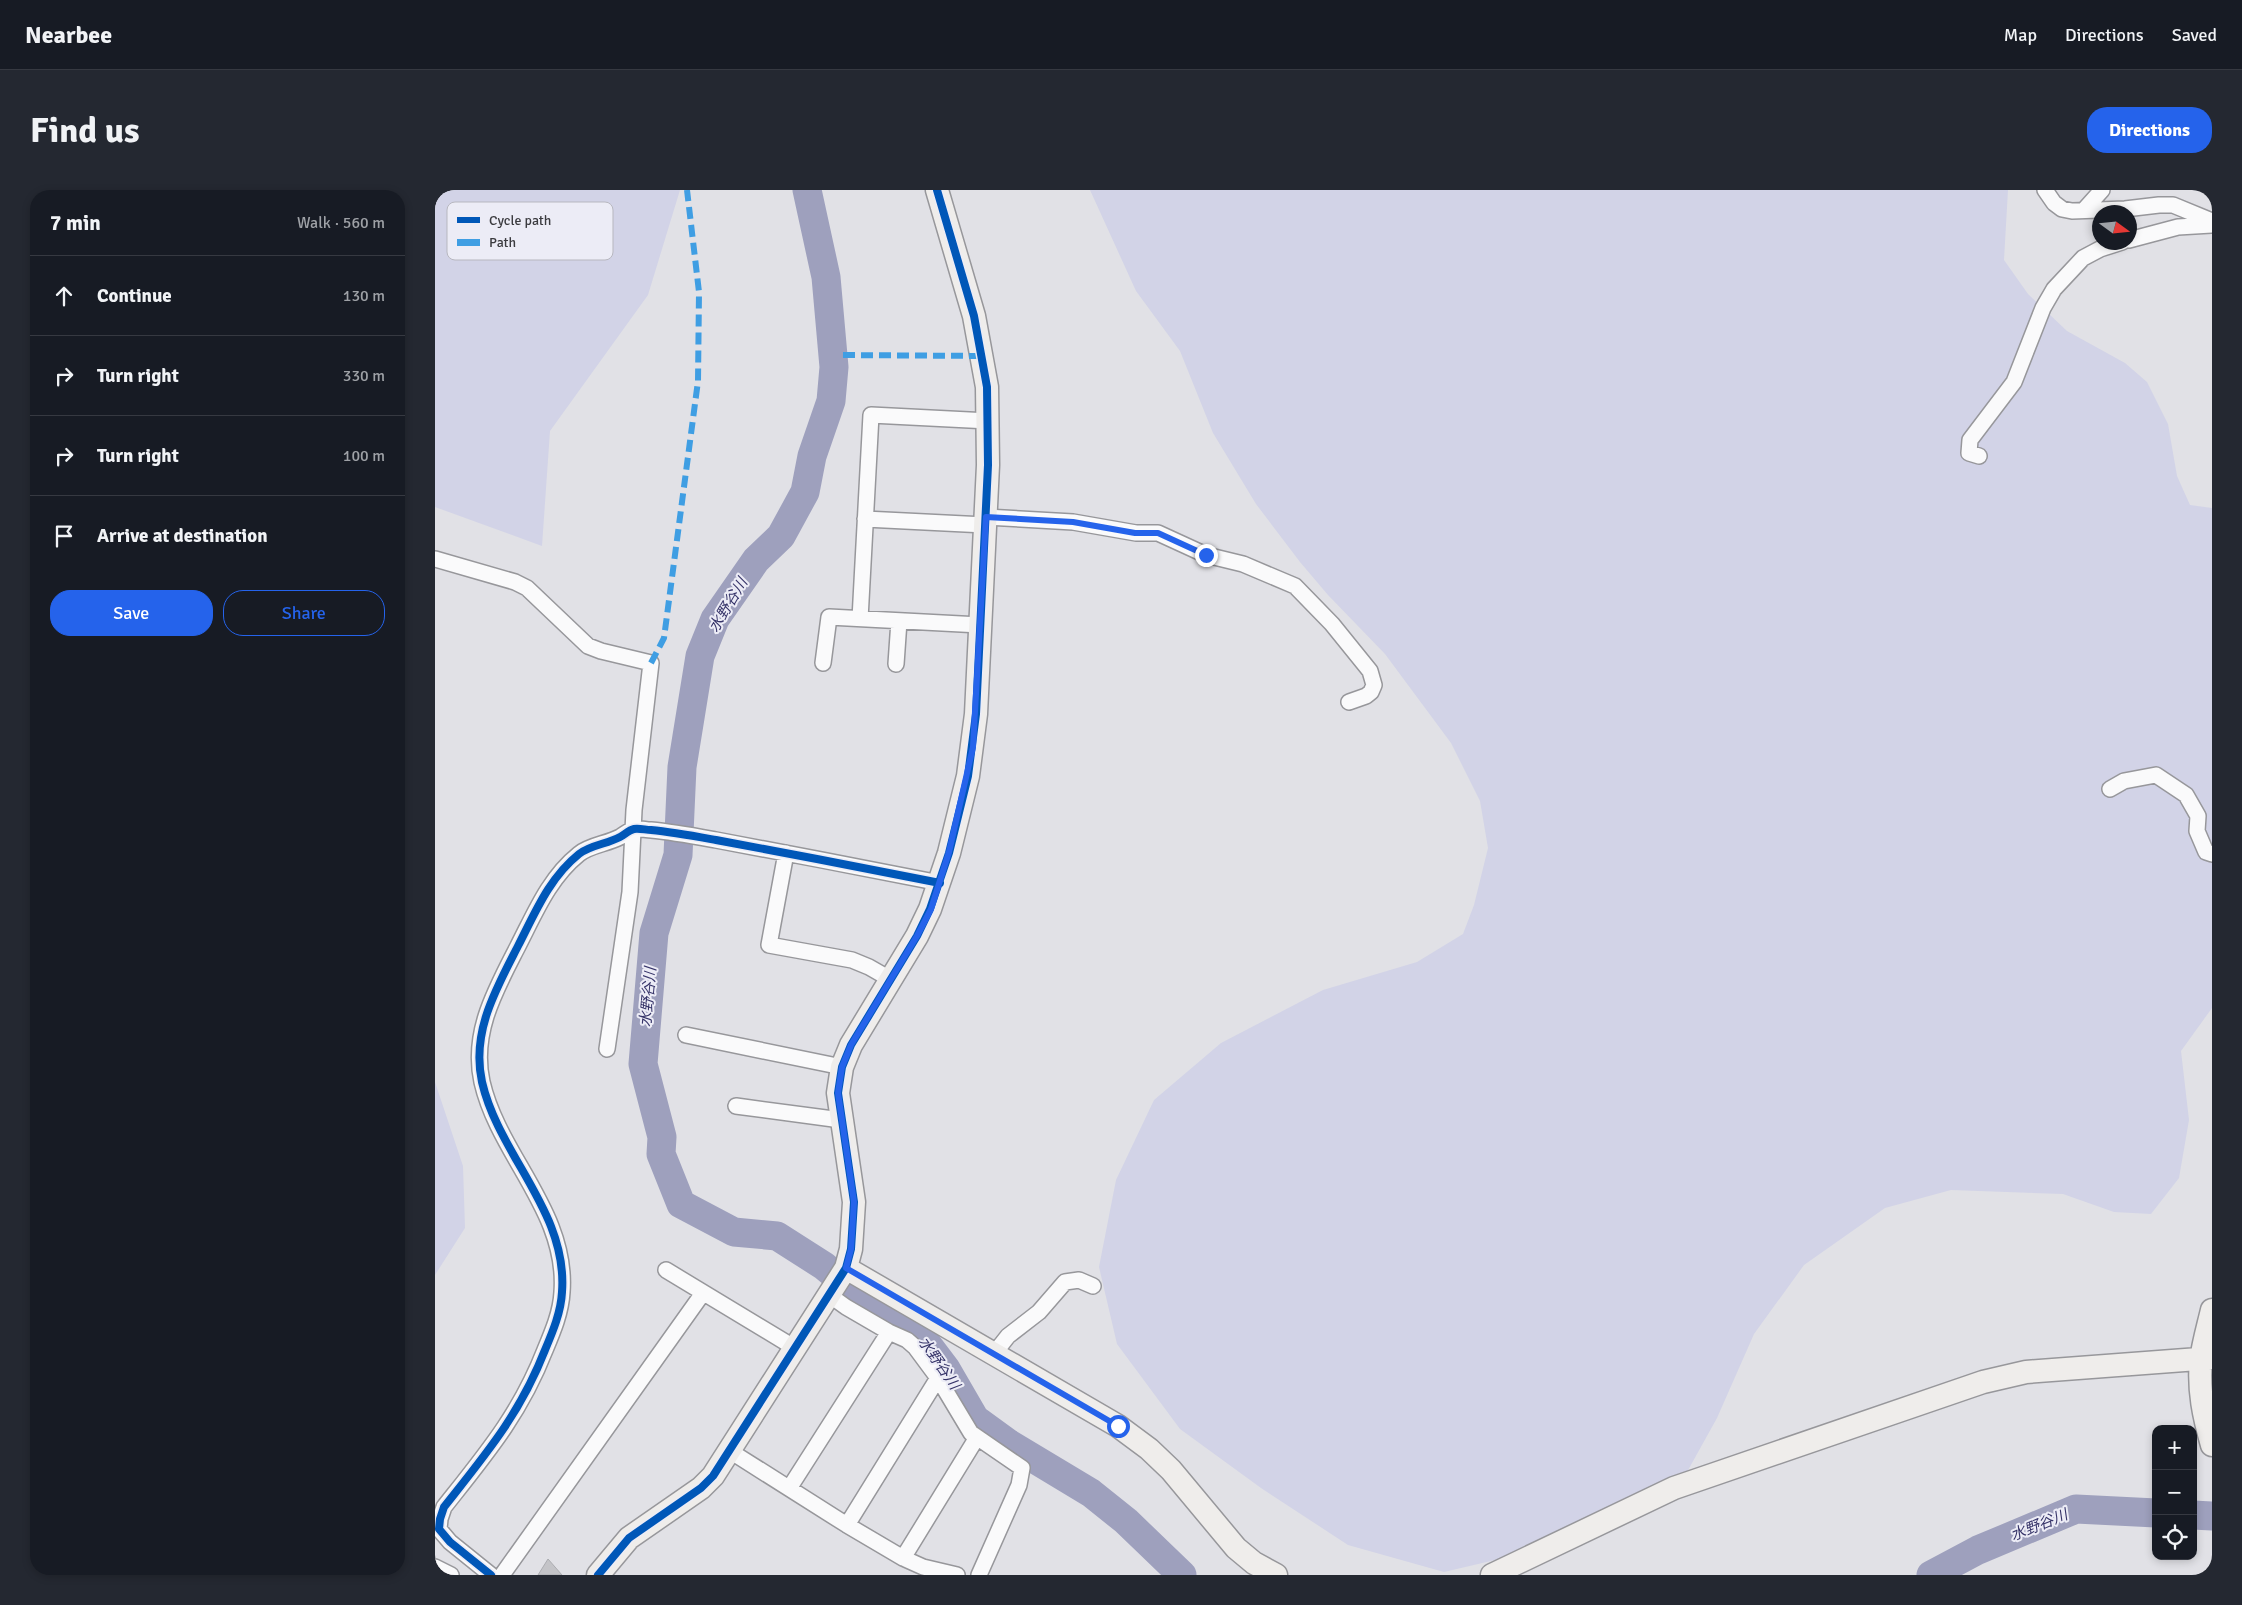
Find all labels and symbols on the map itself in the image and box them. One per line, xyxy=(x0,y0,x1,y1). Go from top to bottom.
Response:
legend xyxy=(447,202,613,260)
north arrow xyxy=(2092,205,2137,250)
text: Cycle path xyxy=(489,212,551,229)
text: Path xyxy=(489,234,516,251)
route end xyxy=(1195,544,1218,567)
water label: 水野谷川 xyxy=(705,573,752,635)
water label: 水野谷川 xyxy=(636,964,660,1028)
water label: 水野谷川 xyxy=(914,1333,965,1394)
route start xyxy=(1107,1415,1130,1438)
water label: 水野谷川 xyxy=(2008,1505,2072,1545)

